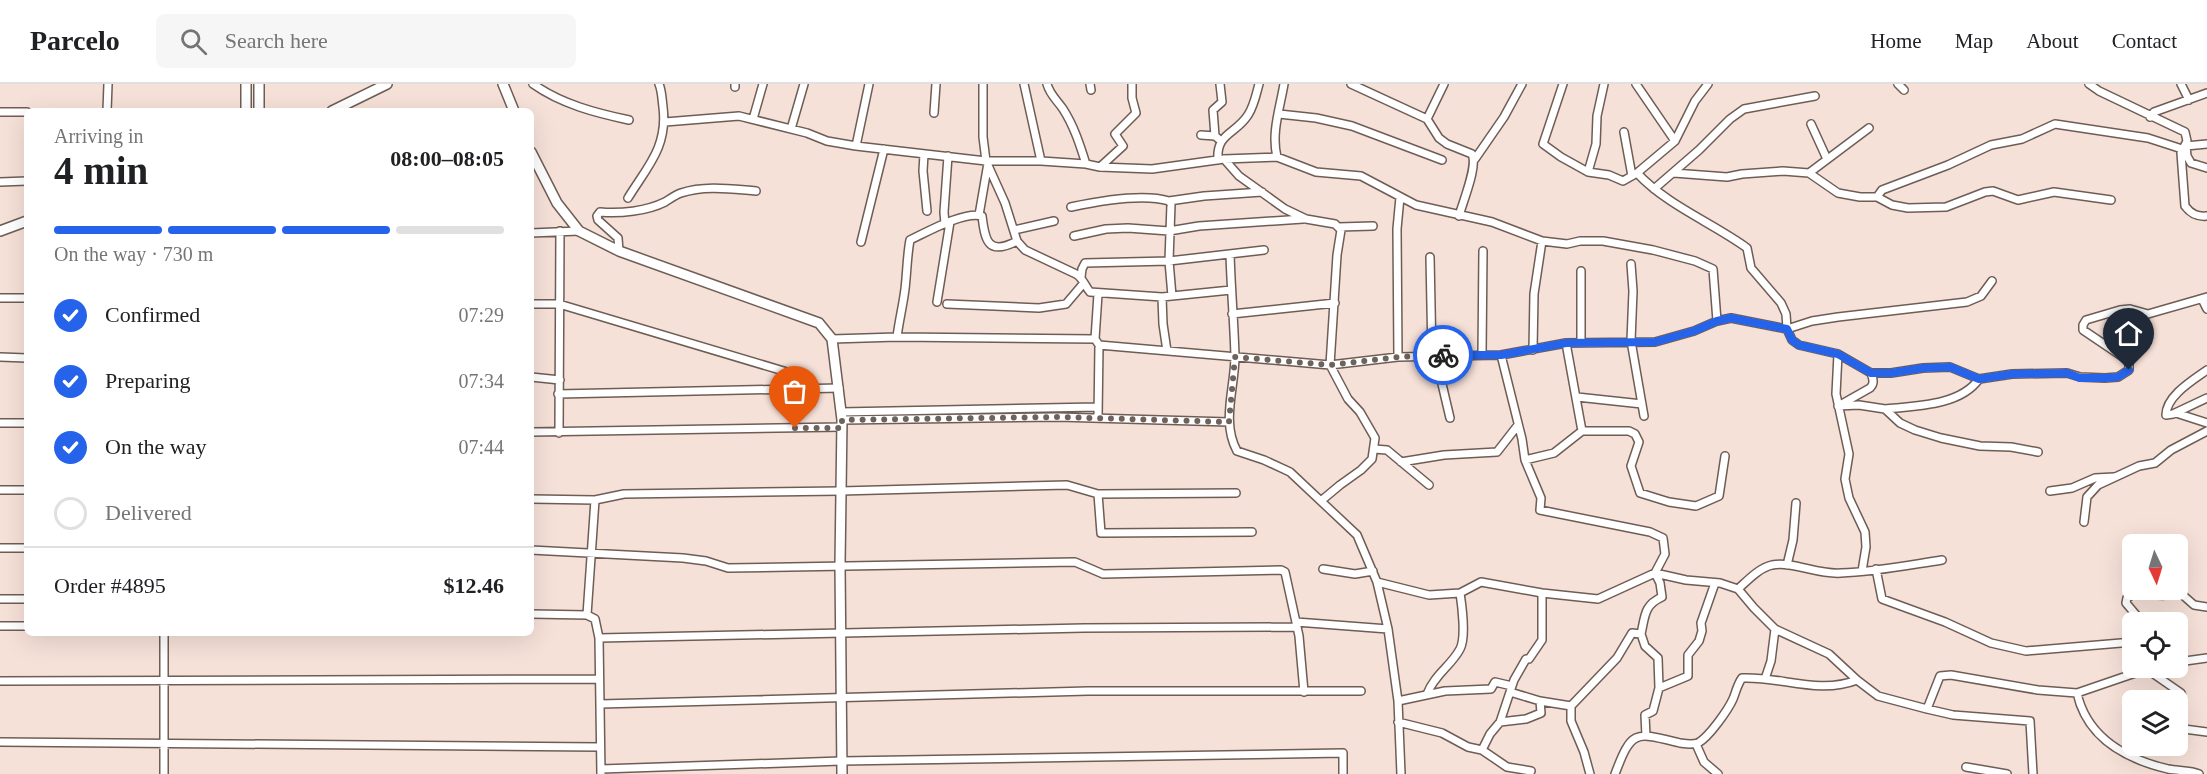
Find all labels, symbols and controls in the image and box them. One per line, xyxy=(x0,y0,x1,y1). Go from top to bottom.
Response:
search box xyxy=(156,14,576,68)
text: Parcelo xyxy=(30,25,120,56)
icon: search xyxy=(177,25,210,58)
text: Search here xyxy=(225,28,328,53)
text: Home xyxy=(1870,29,1922,53)
text: Map xyxy=(1955,29,1993,53)
text: About xyxy=(2026,29,2079,53)
text: Contact xyxy=(2112,29,2177,53)
text: Arriving in xyxy=(54,125,143,147)
text: 08:00–08:05 xyxy=(390,146,504,171)
text: 4 min xyxy=(54,149,148,192)
text: On the way · 730 m xyxy=(54,243,213,265)
icon: check xyxy=(54,299,87,332)
text: Confirmed xyxy=(105,302,200,327)
text: 07:29 xyxy=(458,304,504,326)
pin xyxy=(2103,308,2154,370)
icon: home xyxy=(2112,317,2145,350)
courier xyxy=(1413,325,1473,385)
icon: bike xyxy=(1427,339,1460,372)
icon: check xyxy=(54,365,87,398)
pin xyxy=(769,366,820,428)
text: Preparing xyxy=(105,368,191,393)
text: 07:34 xyxy=(458,370,504,392)
icon: bag xyxy=(778,375,811,408)
icon: check xyxy=(54,431,87,464)
text: On the way xyxy=(105,434,206,459)
text: 07:44 xyxy=(458,436,504,458)
text: Delivered xyxy=(105,500,192,525)
north arrow xyxy=(2122,534,2188,600)
map controls xyxy=(2122,534,2188,756)
text: Order #4895 xyxy=(54,573,166,598)
text: $12.46 xyxy=(444,573,504,598)
button: locate xyxy=(2122,612,2188,678)
button: layers xyxy=(2122,690,2188,756)

